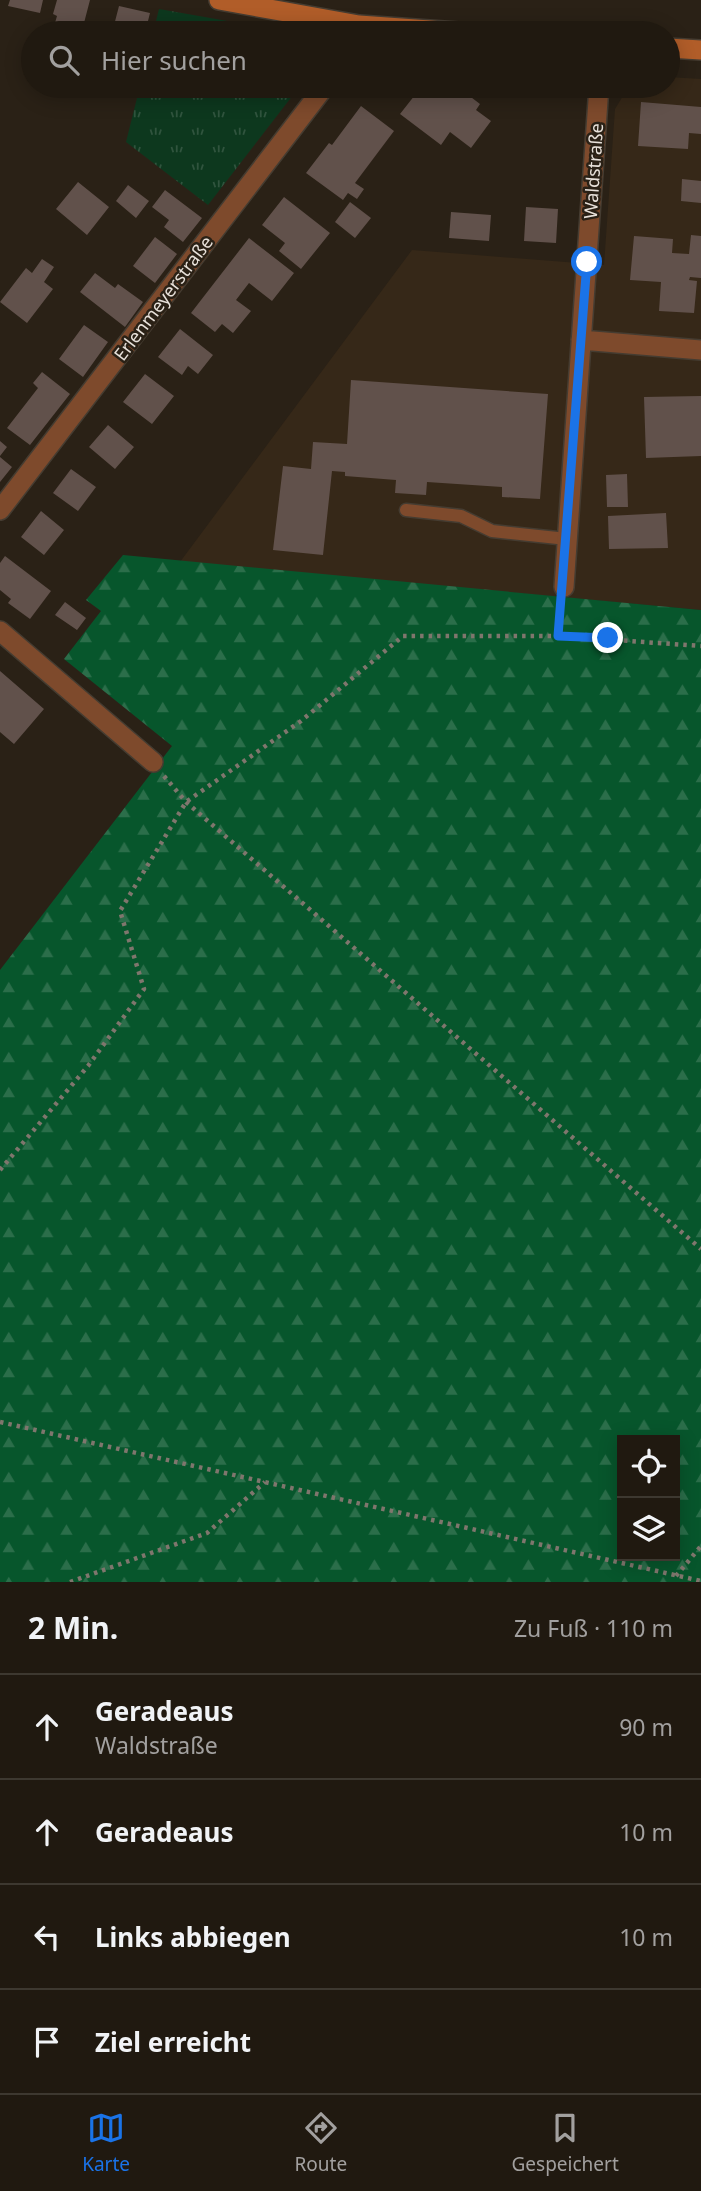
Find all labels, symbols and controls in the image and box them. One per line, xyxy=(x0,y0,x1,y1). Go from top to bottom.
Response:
search box xyxy=(21,21,680,98)
icon: search xyxy=(45,41,83,79)
text: Hier suchen xyxy=(101,42,247,78)
street label: Waldstraße xyxy=(578,122,608,220)
street label: Erlenmeyerstraße xyxy=(108,231,218,365)
route start xyxy=(571,246,602,277)
route end xyxy=(592,622,623,653)
map controls xyxy=(617,1435,680,1561)
button: locate xyxy=(617,1435,680,1498)
button: layers xyxy=(617,1498,680,1561)
text: 2 Min. xyxy=(28,1607,118,1648)
text: Zu Fuß · 110 m xyxy=(514,1612,673,1644)
text: Geradeaus xyxy=(95,1693,234,1729)
icon: ahead xyxy=(28,1708,66,1746)
text: 90 m xyxy=(619,1711,673,1743)
text: Waldstraße xyxy=(95,1729,218,1761)
icon: ahead xyxy=(28,1813,66,1851)
text: Geradeaus xyxy=(95,1814,234,1850)
text: 10 m xyxy=(619,1816,673,1848)
icon: left xyxy=(28,1918,66,1956)
text: Links abbiegen xyxy=(95,1919,291,1955)
text: 10 m xyxy=(619,1921,673,1953)
icon: arrive xyxy=(28,2023,66,2061)
text: Ziel erreicht xyxy=(95,2024,251,2060)
tab: Karte xyxy=(82,2109,130,2177)
tab: Route xyxy=(294,2109,347,2177)
tab: Gespeichert xyxy=(512,2109,619,2177)

